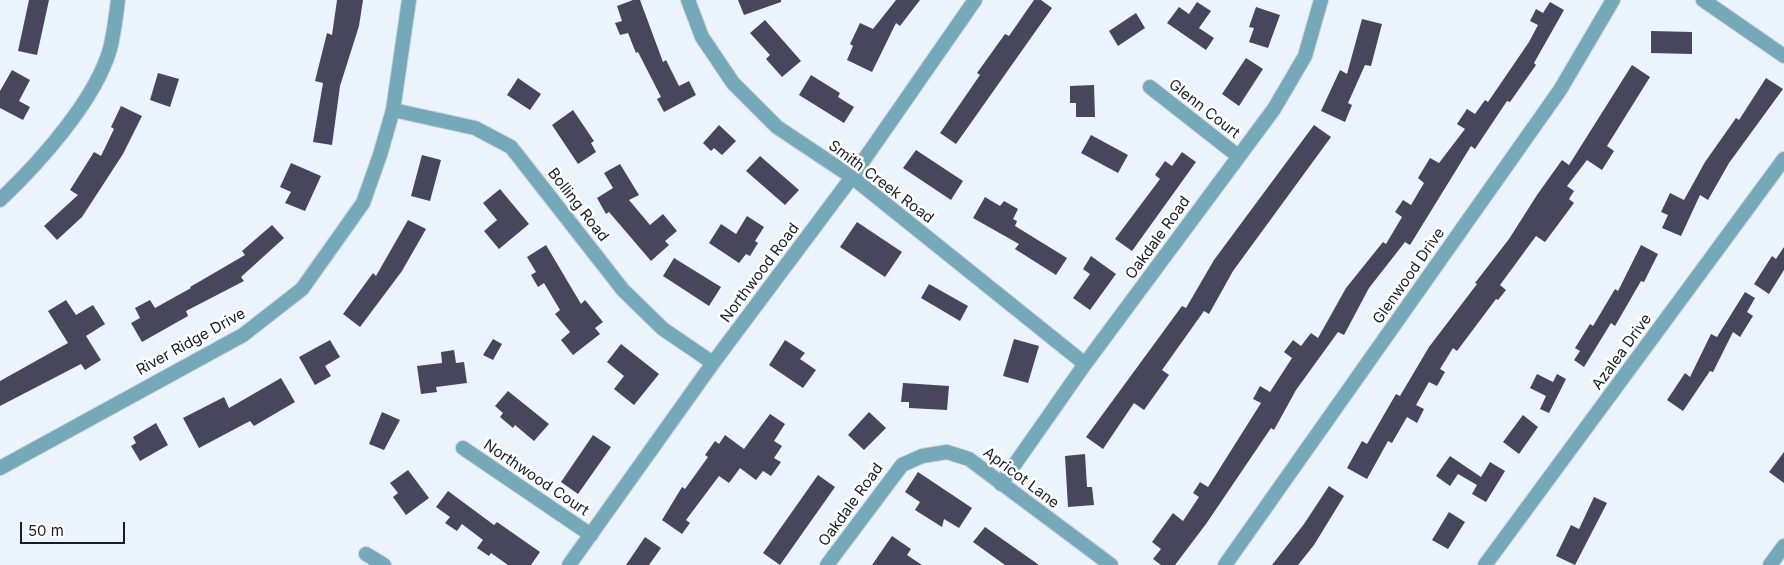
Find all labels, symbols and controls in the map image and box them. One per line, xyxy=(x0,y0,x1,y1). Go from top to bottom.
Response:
street label: Glenn Court xyxy=(1165,76,1243,142)
street label: Smith Creek Road xyxy=(825,137,937,227)
street label: Bolling Road xyxy=(544,165,612,245)
street label: Oakdale Road xyxy=(1122,193,1194,283)
street label: Northwood Road xyxy=(717,220,803,326)
street label: Glenwood Drive xyxy=(1369,225,1449,327)
street label: River Ridge Drive xyxy=(133,305,249,379)
street label: Azalea Drive xyxy=(1588,311,1656,393)
street label: Northwood Court xyxy=(480,436,592,520)
street label: Apricot Lane xyxy=(980,444,1062,512)
street label: Oakdale Road xyxy=(815,460,887,550)
scale bar xyxy=(22,512,128,544)
text: 50 m xyxy=(28,521,64,540)

